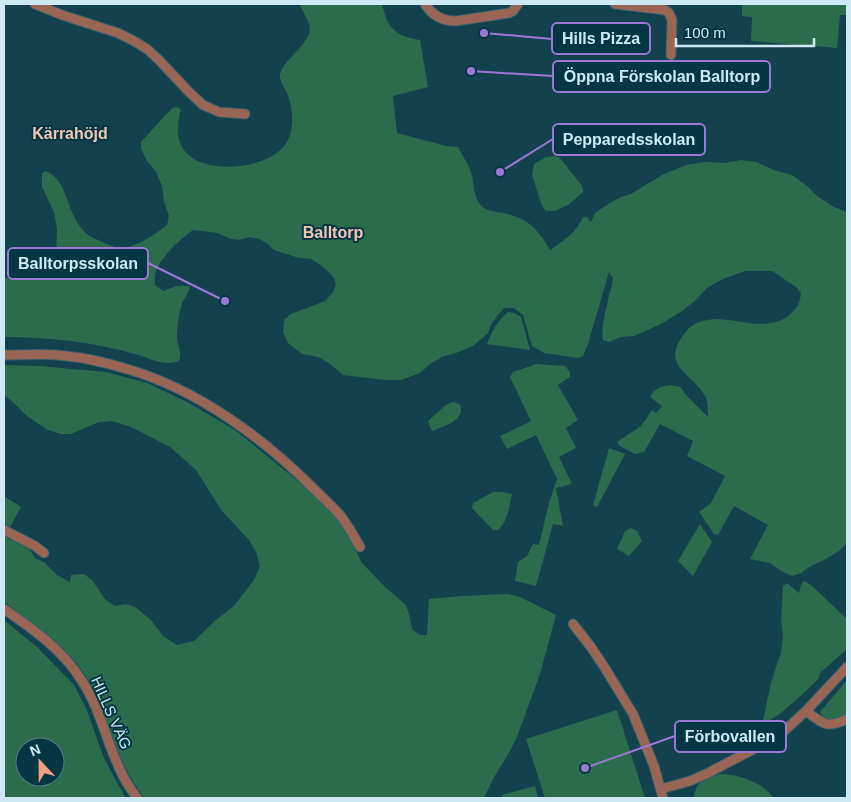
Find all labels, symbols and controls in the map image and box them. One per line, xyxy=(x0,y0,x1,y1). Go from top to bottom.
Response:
scale bar xyxy=(676,15,814,47)
callout: Hills Pizza xyxy=(552,23,650,54)
text: 100 m xyxy=(684,24,726,41)
text: Hills Pizza xyxy=(562,30,640,47)
callout: Öppna Förskolan Balltorp xyxy=(553,61,770,92)
text: Öppna Förskolan Balltorp xyxy=(564,67,760,85)
callout: Pepparedsskolan xyxy=(553,124,705,155)
district label: Kärrahöjd xyxy=(32,125,108,142)
text: Pepparedsskolan xyxy=(563,131,695,148)
district label: Balltorp xyxy=(303,224,363,241)
callout: Balltorpsskolan xyxy=(8,248,148,279)
text: Balltorpsskolan xyxy=(18,255,138,272)
street label: HILLS VÄG xyxy=(88,674,135,752)
callout: Förbovallen xyxy=(675,721,786,752)
text: Förbovallen xyxy=(685,728,775,745)
north arrow xyxy=(15,737,65,787)
text: N xyxy=(27,741,43,759)

